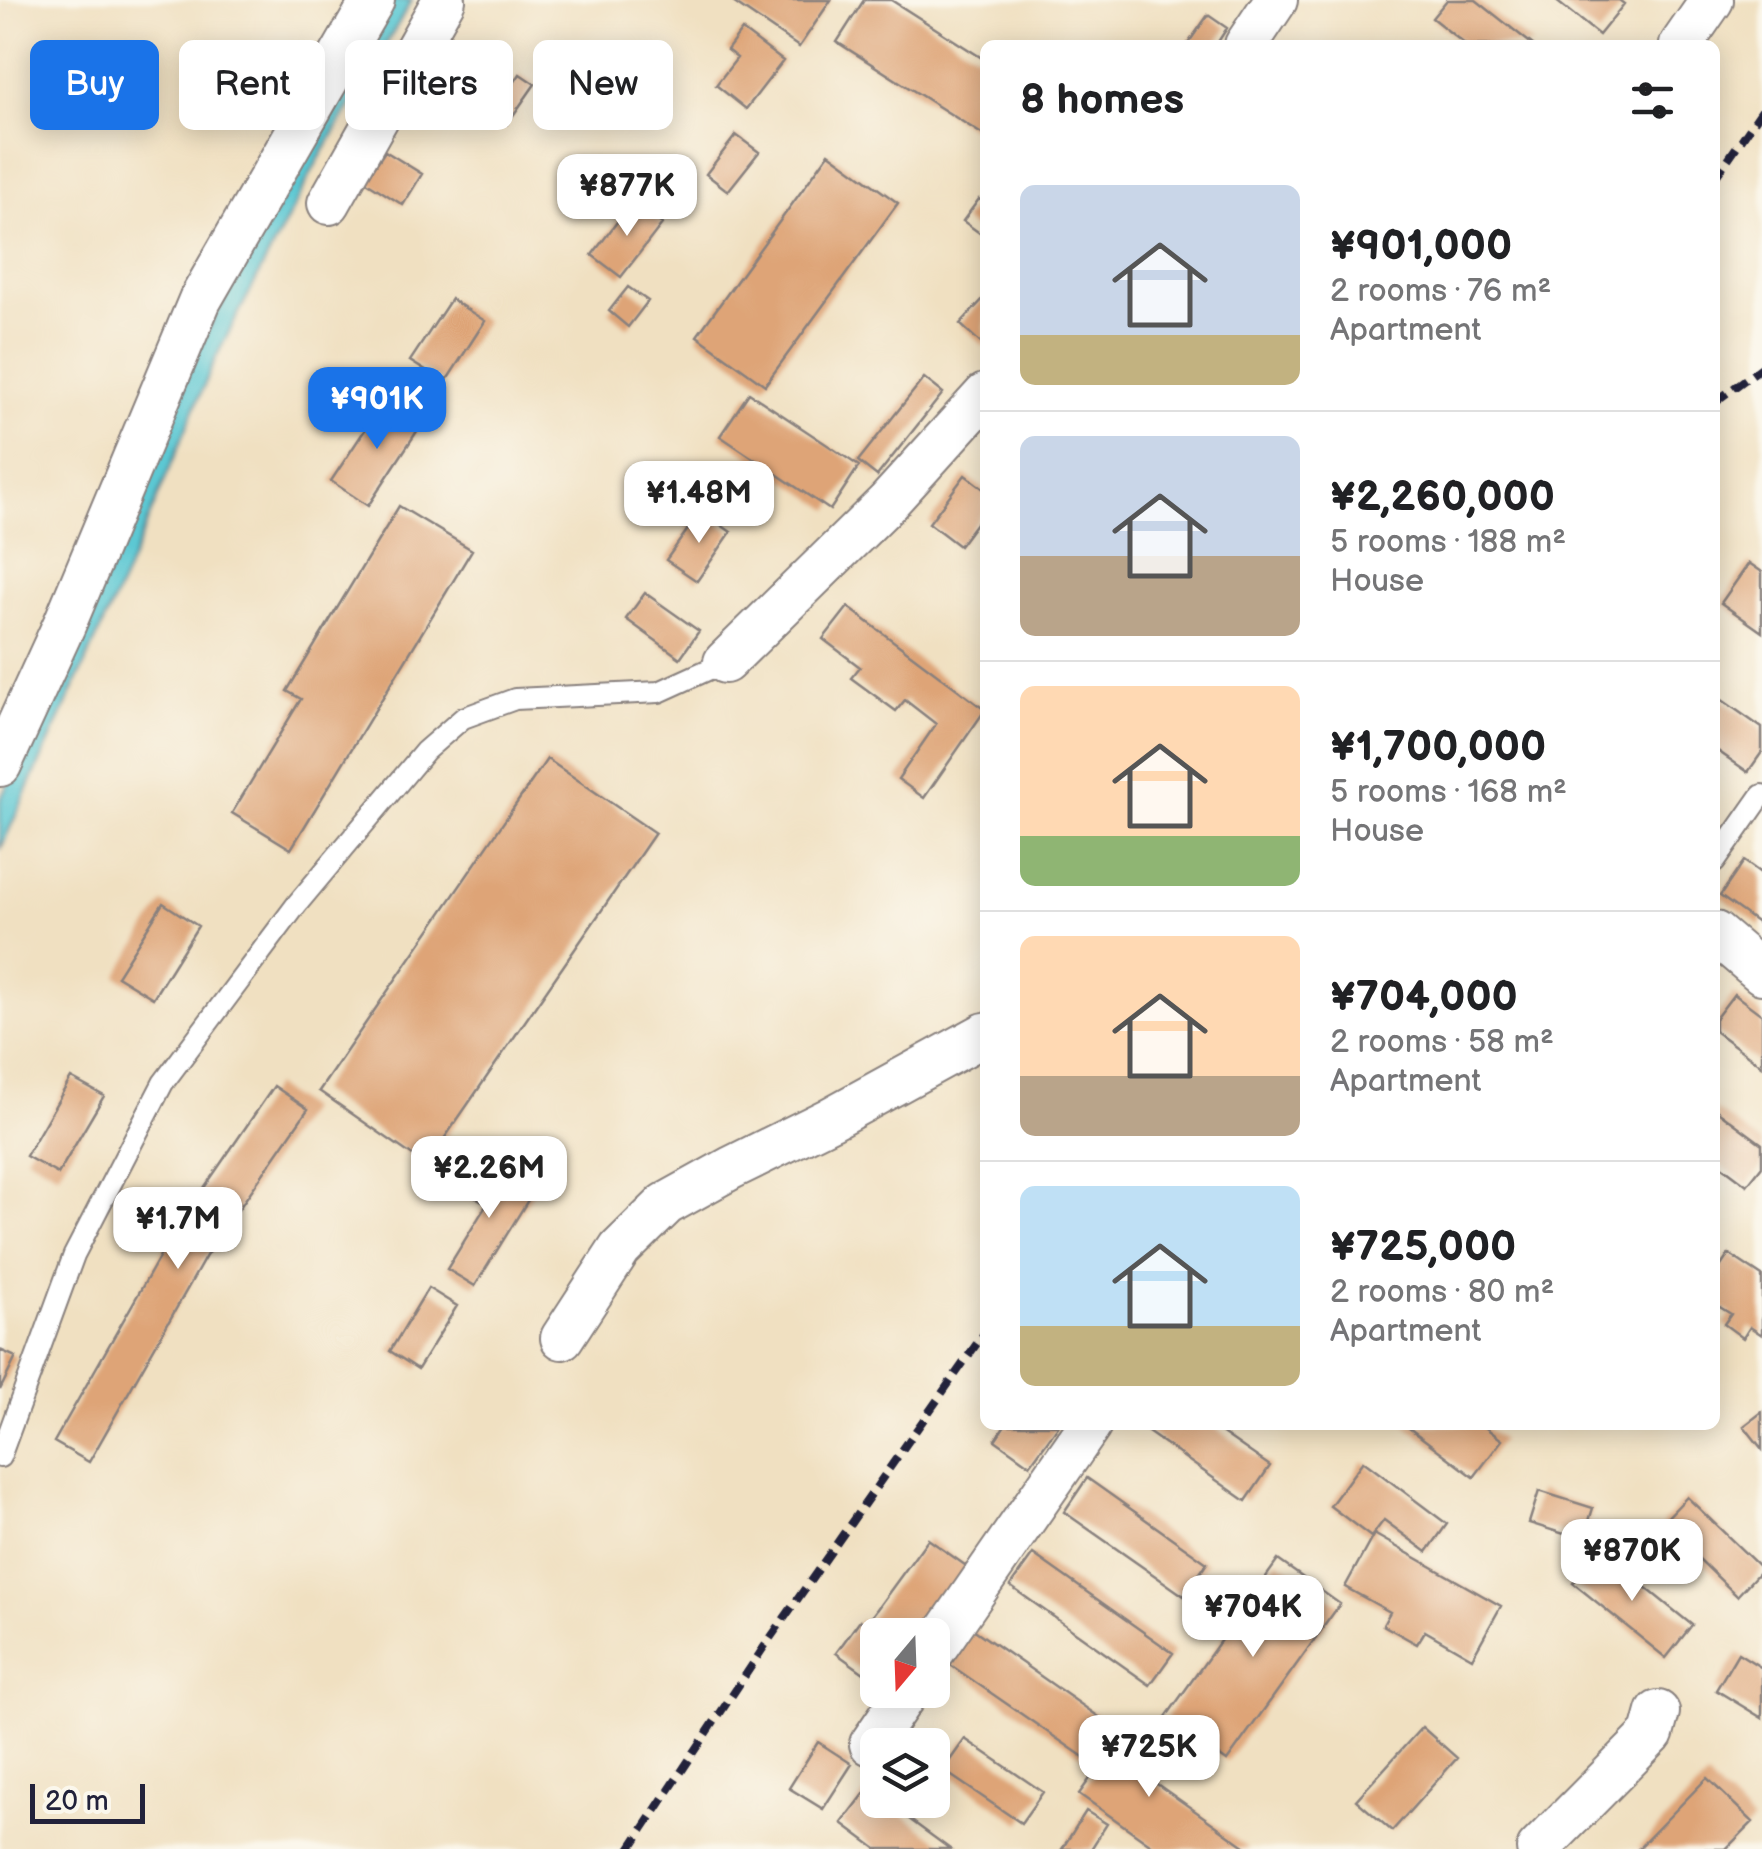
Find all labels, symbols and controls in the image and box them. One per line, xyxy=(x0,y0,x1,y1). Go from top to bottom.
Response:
chip: Buy xyxy=(30,40,159,130)
chip: Rent xyxy=(179,40,325,130)
chip: Filters xyxy=(345,40,513,130)
chip: New xyxy=(533,40,673,130)
icon: filters xyxy=(1625,73,1680,128)
text: 8 homes xyxy=(1020,75,1184,126)
pin: ¥877K xyxy=(557,154,697,239)
text: ¥877K xyxy=(579,167,675,206)
text: ¥901,000 xyxy=(1330,221,1512,272)
icon: home xyxy=(1100,225,1220,345)
text: 2 rooms · 76 m² xyxy=(1330,272,1551,311)
text: Apartment xyxy=(1330,311,1481,350)
pin: ¥901K xyxy=(307,367,447,452)
text: ¥901K xyxy=(330,380,424,419)
pin: ¥1.48M xyxy=(618,461,780,546)
text: ¥2,260,000 xyxy=(1330,472,1555,523)
text: ¥1.48M xyxy=(646,474,752,513)
icon: home xyxy=(1100,476,1220,596)
text: 5 rooms · 188 m² xyxy=(1330,523,1566,562)
text: House xyxy=(1330,562,1424,601)
text: ¥1,700,000 xyxy=(1330,722,1546,773)
icon: home xyxy=(1100,726,1220,846)
text: 5 rooms · 168 m² xyxy=(1330,773,1567,812)
text: House xyxy=(1330,812,1424,851)
text: ¥704,000 xyxy=(1330,972,1518,1023)
icon: home xyxy=(1100,976,1220,1096)
text: 2 rooms · 58 m² xyxy=(1330,1023,1554,1062)
text: Apartment xyxy=(1330,1062,1481,1101)
pin: ¥2.26M xyxy=(408,1136,570,1221)
text: ¥2.26M xyxy=(433,1149,545,1188)
pin: ¥1.7M xyxy=(108,1187,248,1272)
text: ¥1.7M xyxy=(135,1200,221,1239)
text: ¥725,000 xyxy=(1330,1222,1516,1273)
icon: home xyxy=(1100,1226,1220,1346)
text: 2 rooms · 80 m² xyxy=(1330,1273,1554,1312)
text: Apartment xyxy=(1330,1312,1481,1351)
pin: ¥870K xyxy=(1562,1519,1702,1604)
text: ¥870K xyxy=(1583,1532,1681,1571)
pin: ¥704K xyxy=(1183,1575,1323,1660)
text: ¥704K xyxy=(1204,1588,1302,1627)
north arrow xyxy=(860,1618,950,1708)
map controls xyxy=(860,1618,950,1818)
pin: ¥725K xyxy=(1079,1715,1219,1800)
button: layers xyxy=(860,1728,950,1818)
text: ¥725K xyxy=(1101,1728,1197,1767)
scale bar xyxy=(30,1779,145,1824)
text: 20 m xyxy=(45,1785,109,1818)

